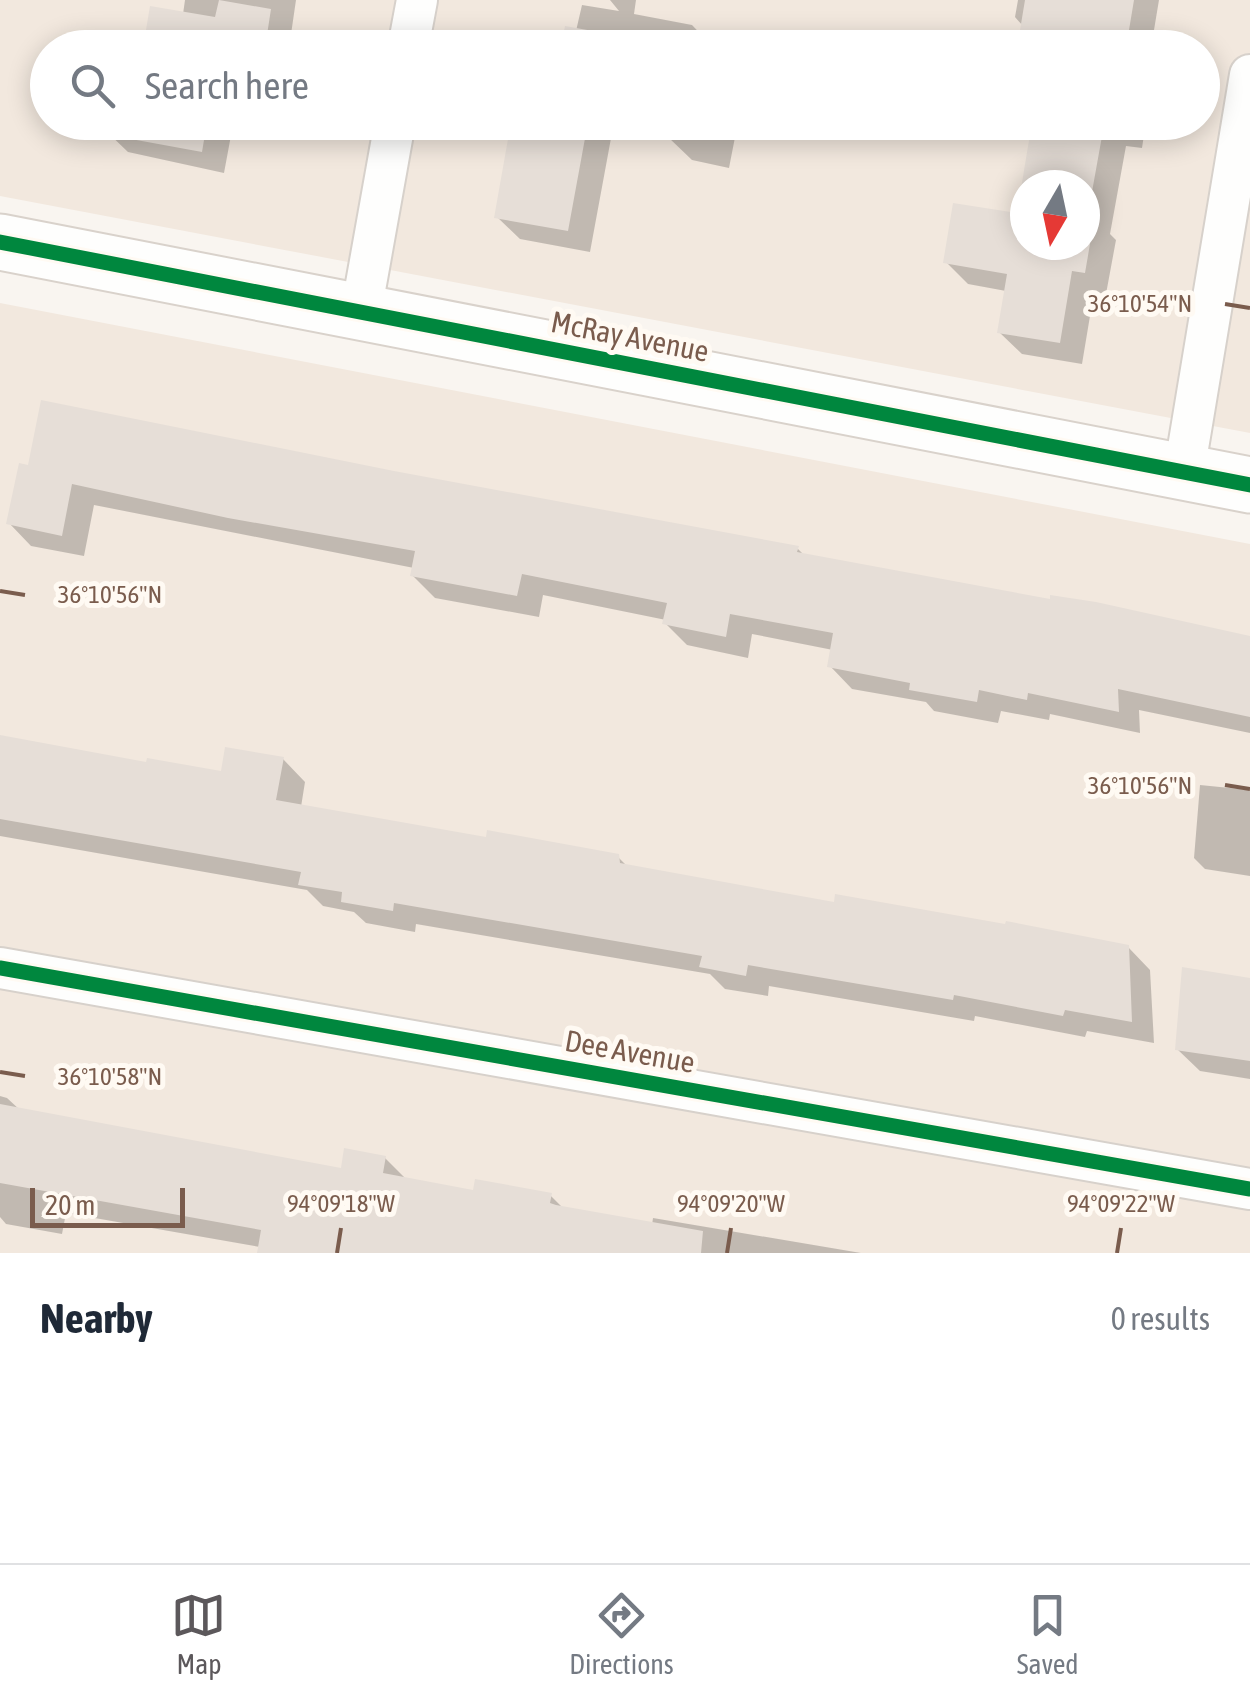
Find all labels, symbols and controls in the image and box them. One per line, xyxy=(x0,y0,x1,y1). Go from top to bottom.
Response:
search box xyxy=(30,30,1220,140)
icon: search xyxy=(65,58,120,113)
text: Search here xyxy=(145,64,309,107)
north arrow xyxy=(1010,170,1100,260)
text: 36°10'54"N xyxy=(1088,289,1192,317)
street label: McRay Avenue xyxy=(548,304,712,368)
text: 36°10'56"N xyxy=(58,580,162,608)
text: 36°10'56"N xyxy=(1088,771,1192,799)
street label: Dee Avenue xyxy=(563,1023,697,1079)
text: 36°10'58"N xyxy=(58,1062,162,1090)
scale bar xyxy=(30,1183,185,1228)
text: 20 m xyxy=(45,1189,95,1221)
text: 94°09'18"W xyxy=(287,1189,396,1217)
text: 94°09'20"W xyxy=(677,1189,786,1217)
text: 94°09'22"W xyxy=(1067,1189,1176,1217)
text: Nearby xyxy=(40,1294,153,1342)
text: 0 results xyxy=(1111,1300,1210,1337)
tab: Map xyxy=(171,1588,226,1680)
tab: Directions xyxy=(569,1588,674,1680)
tab: Saved xyxy=(1017,1588,1079,1680)

